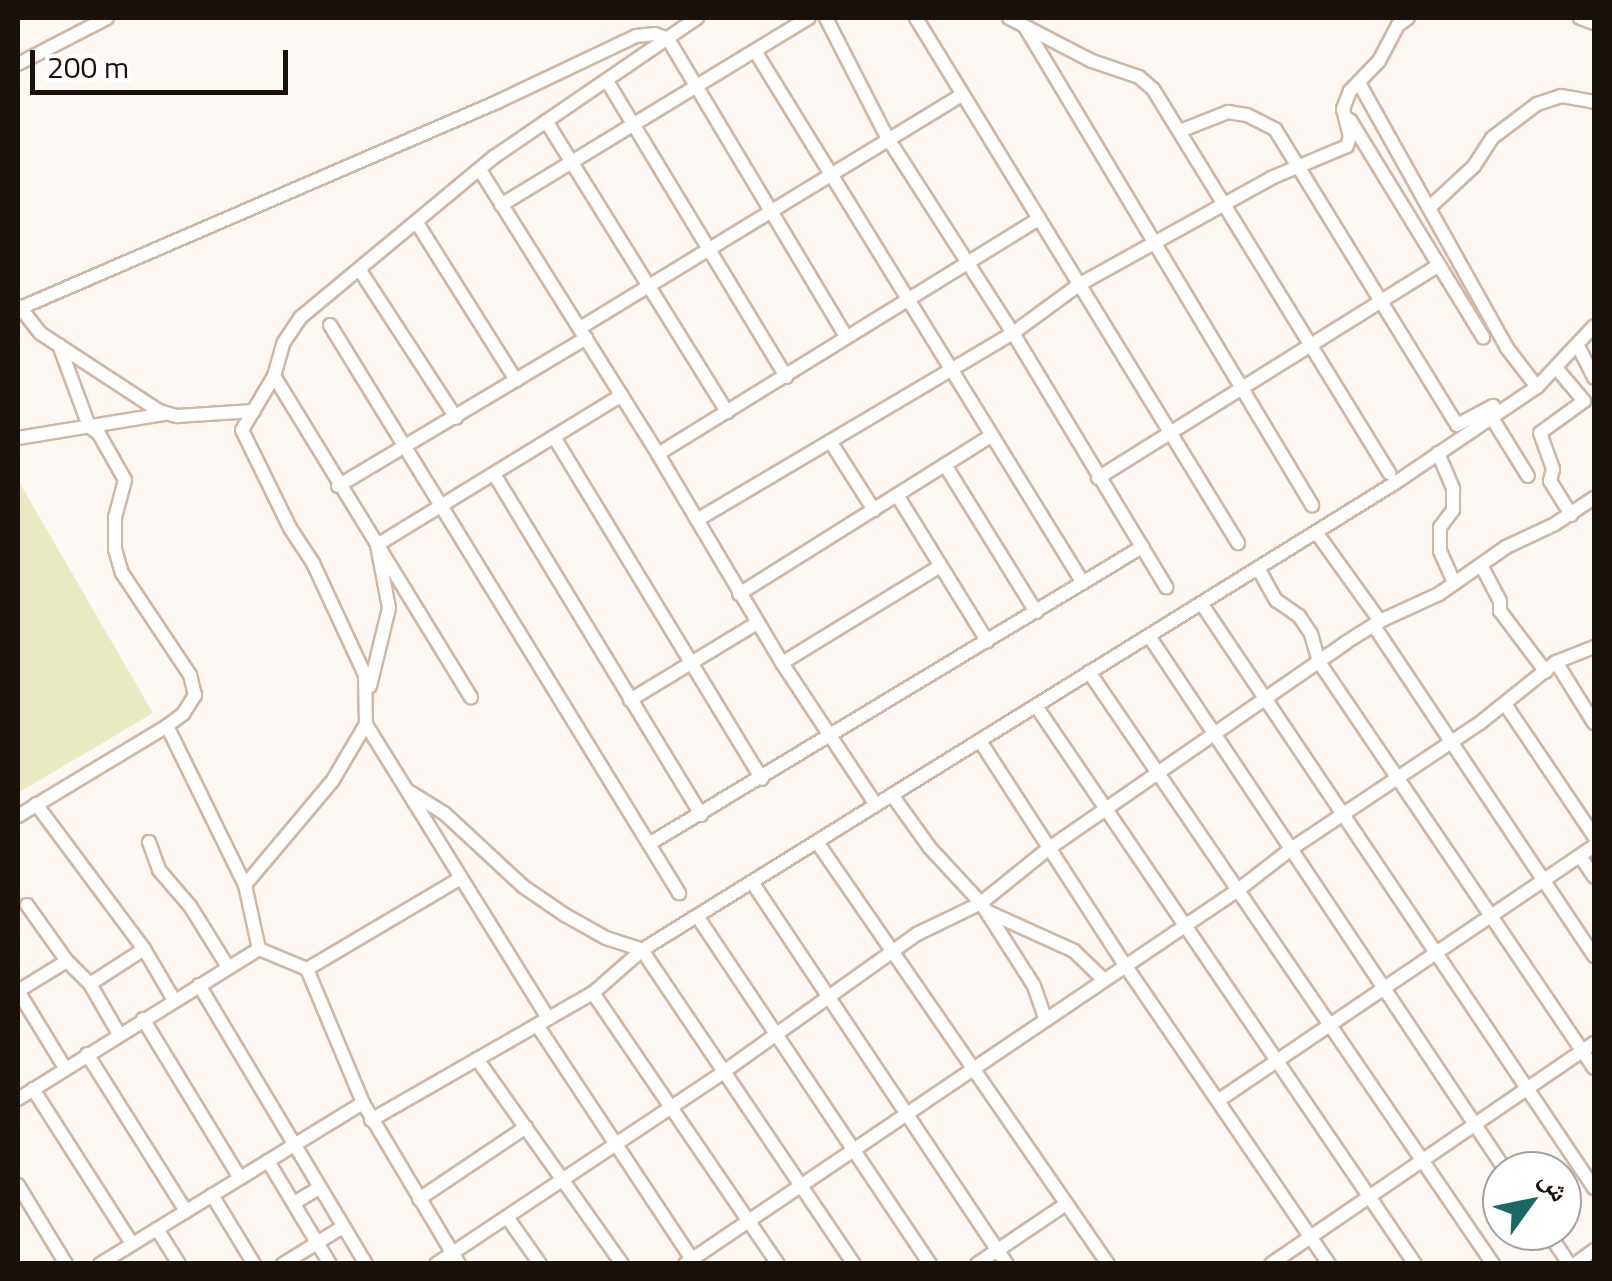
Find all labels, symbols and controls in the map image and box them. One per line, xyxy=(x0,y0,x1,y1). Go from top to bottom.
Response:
scale bar xyxy=(35,30,292,92)
text: 200 m xyxy=(47,44,129,90)
north arrow xyxy=(1482,1151,1582,1251)
text: ش xyxy=(1530,1161,1582,1210)

